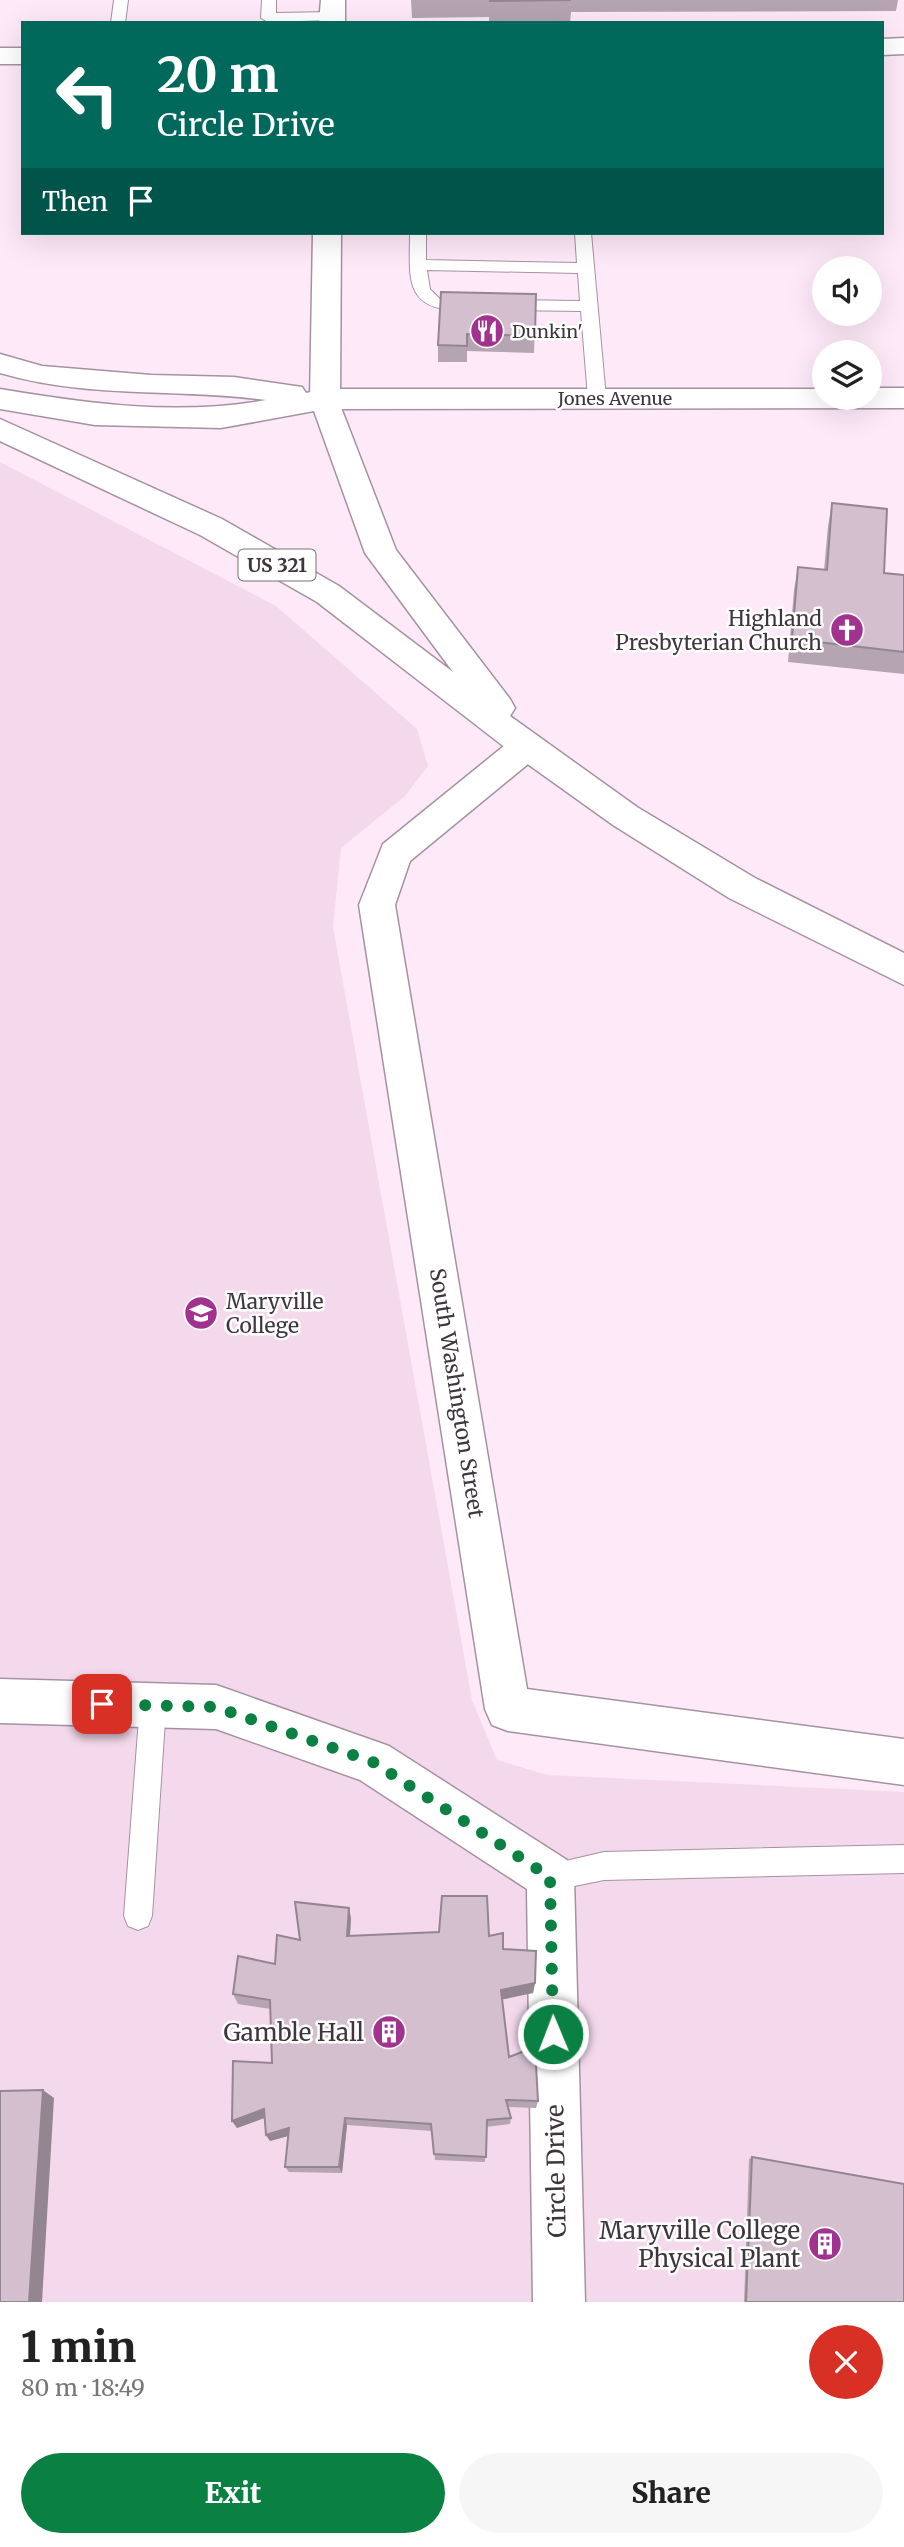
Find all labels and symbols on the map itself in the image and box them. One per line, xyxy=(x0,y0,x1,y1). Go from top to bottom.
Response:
restaurant icon: Dunkin' xyxy=(468,312,506,350)
place label: Dunkin' xyxy=(512,320,583,343)
street label: Jones Avenue xyxy=(557,387,672,410)
road number: US 321 xyxy=(238,550,316,580)
place label: Highland Presbyterian Church xyxy=(615,605,822,656)
church icon: Highland Presbyterian Church xyxy=(828,611,866,649)
street label: South Washington Street xyxy=(424,1266,490,1520)
place label: Maryville College xyxy=(226,1288,324,1339)
school or university icon: Maryville College xyxy=(182,1294,220,1332)
pin xyxy=(72,1674,132,1734)
position arrow xyxy=(516,1997,590,2071)
building icon: Gamble Hall xyxy=(370,2013,408,2051)
place label: Gamble Hall xyxy=(223,2017,364,2048)
street label: Circle Drive xyxy=(539,2104,573,2238)
place label: Maryville College Physical Plant xyxy=(599,2215,801,2274)
building icon: Maryville College Physical Plant xyxy=(806,2225,844,2263)

